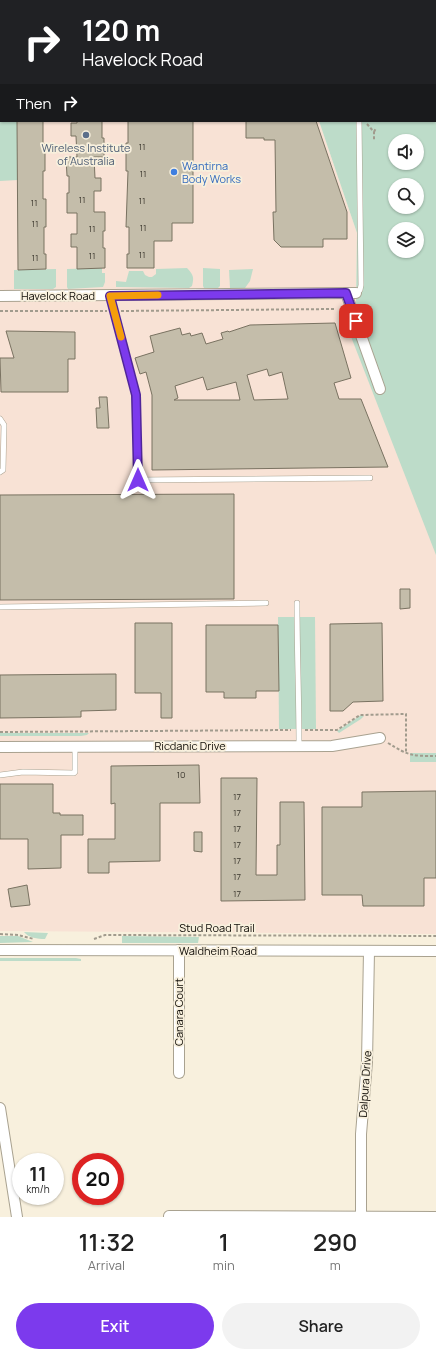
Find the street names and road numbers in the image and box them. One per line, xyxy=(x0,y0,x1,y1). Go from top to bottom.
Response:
street label: Havelock Road xyxy=(21,288,95,303)
street label: Ricdanic Drive xyxy=(154,738,226,753)
street label: Stud Road Trail xyxy=(179,920,255,935)
street label: Waldheim Road xyxy=(179,943,257,958)
street label: Canara Court xyxy=(171,978,186,1046)
street label: Dalpura Drive xyxy=(355,1050,374,1118)

